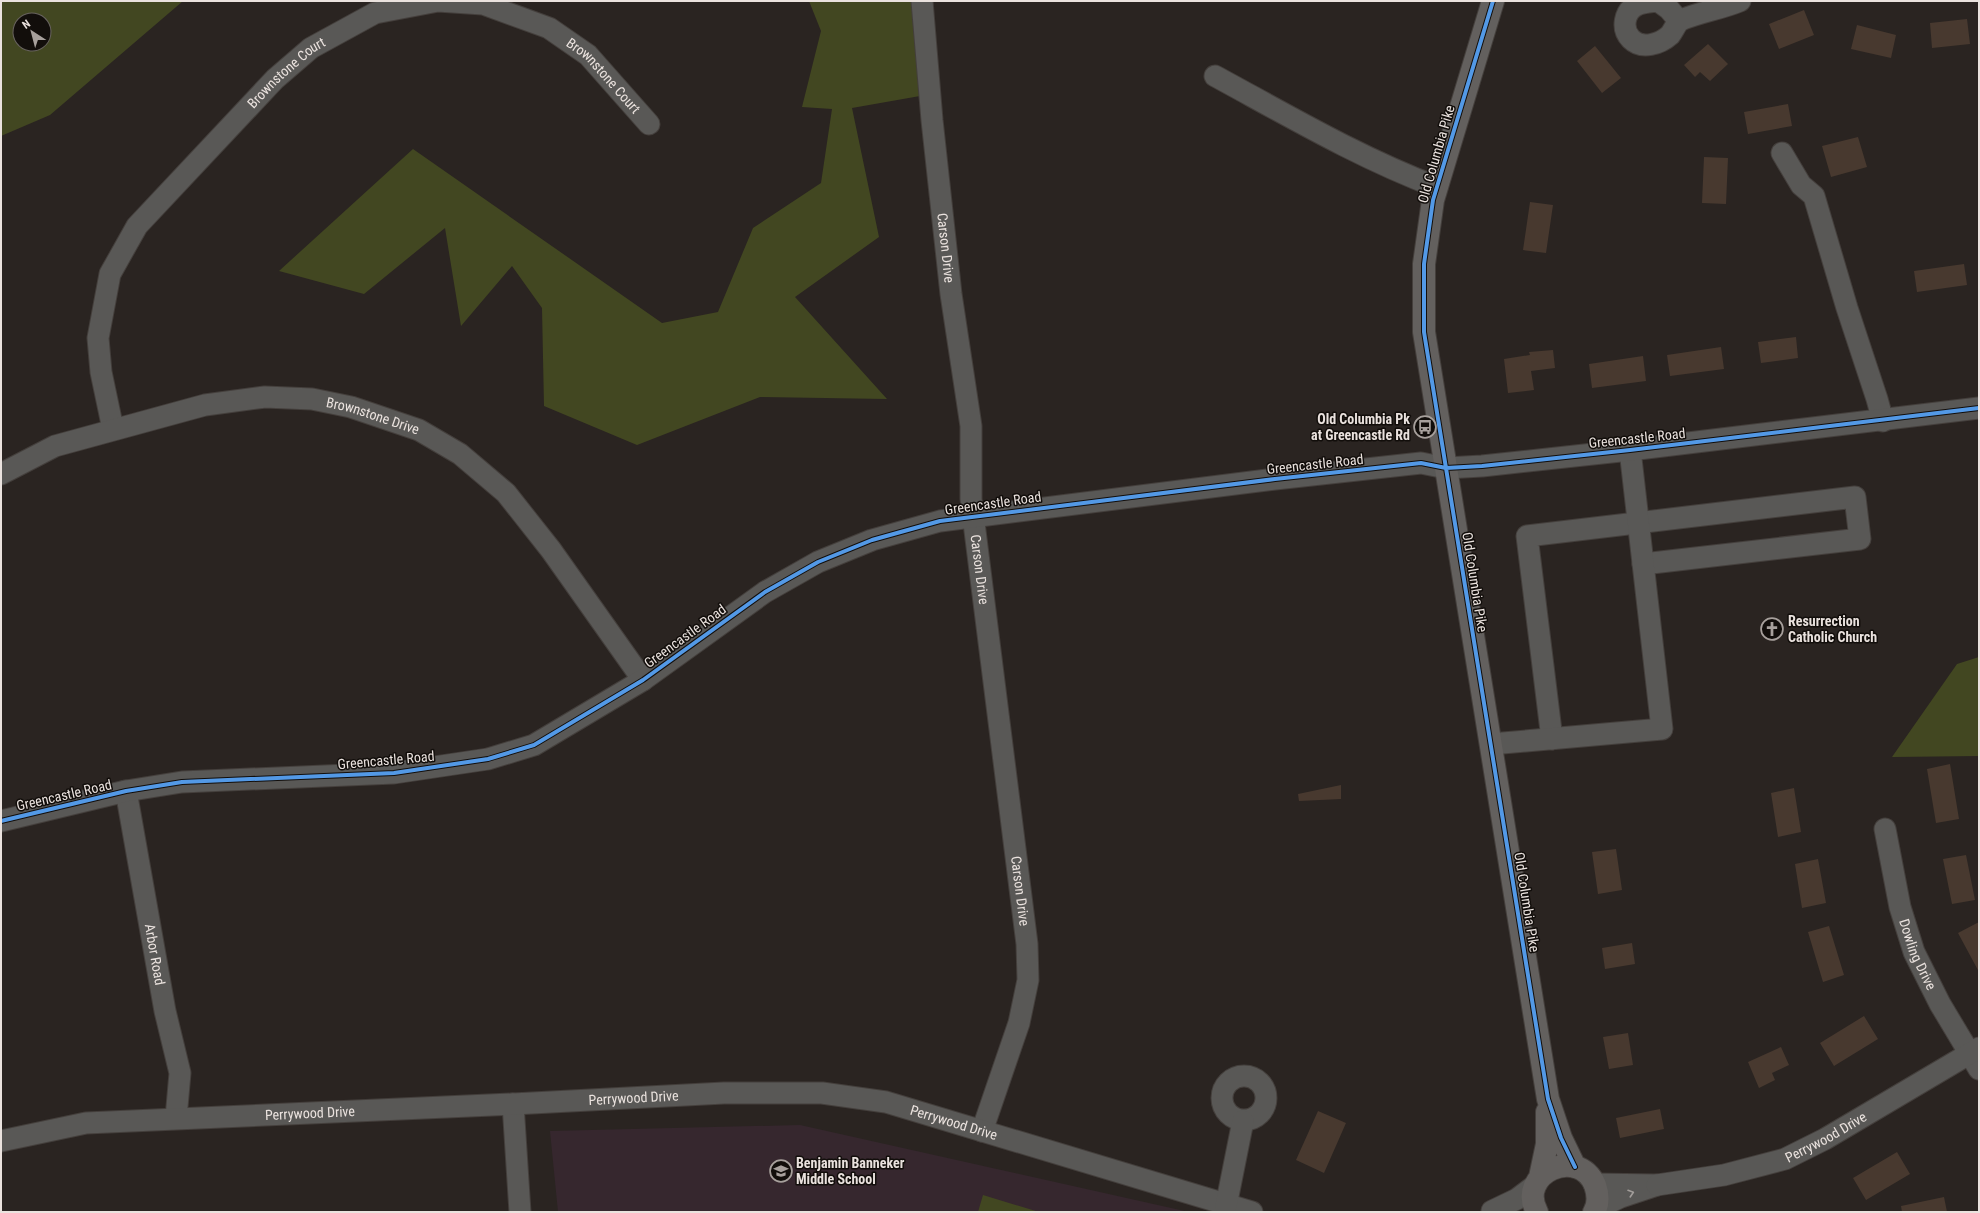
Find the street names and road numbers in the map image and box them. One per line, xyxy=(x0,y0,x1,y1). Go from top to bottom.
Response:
street label: Brownstone Court xyxy=(244,34,328,111)
street label: Brownstone Court xyxy=(564,35,644,117)
street label: Old Columbia Pike xyxy=(1414,103,1458,205)
street label: Carson Drive xyxy=(934,212,958,284)
street label: Brownstone Drive xyxy=(325,394,422,438)
street label: Greencastle Road xyxy=(1588,425,1686,451)
street label: Greencastle Road xyxy=(1266,451,1364,477)
street label: Greencastle Road xyxy=(944,488,1042,518)
street label: Old Columbia Pike xyxy=(1459,531,1491,634)
street label: Carson Drive xyxy=(968,534,992,606)
street label: Greencastle Road xyxy=(641,601,729,671)
street label: Greencastle Road xyxy=(337,748,435,772)
street label: Greencastle Road xyxy=(15,776,113,814)
street label: Old Columbia Pike xyxy=(1511,851,1543,954)
street label: Carson Drive xyxy=(1008,855,1033,927)
street label: Dowling Drive xyxy=(1896,917,1940,993)
street label: Arbor Road xyxy=(142,923,168,986)
street label: Perrywood Drive xyxy=(588,1087,679,1108)
street label: Perrywood Drive xyxy=(908,1102,1000,1143)
street label: Perrywood Drive xyxy=(265,1103,356,1123)
street label: Perrywood Drive xyxy=(1782,1108,1869,1166)

